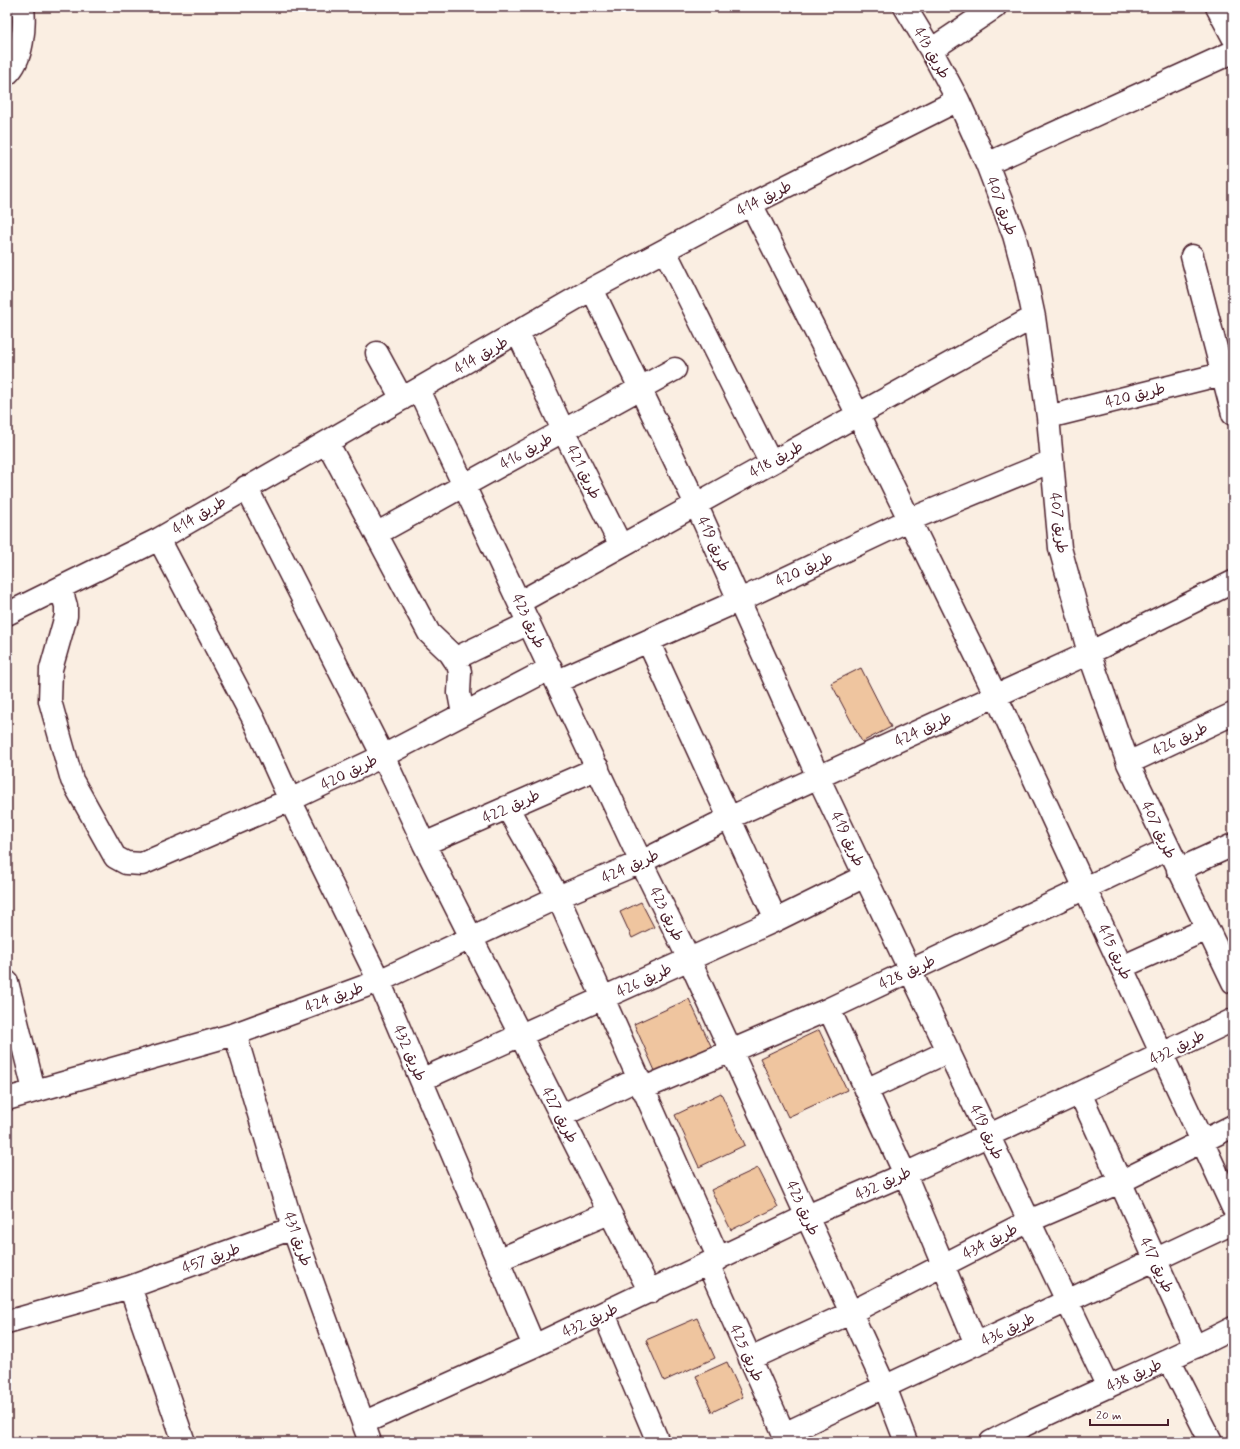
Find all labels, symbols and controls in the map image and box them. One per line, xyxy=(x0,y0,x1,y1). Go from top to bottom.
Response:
street label: طريق 413 xyxy=(908,24,954,83)
street label: طريق 407 xyxy=(981,174,1021,239)
street label: طريق 414 xyxy=(733,176,796,221)
street label: طريق 414 xyxy=(451,332,512,379)
street label: طريق 420 xyxy=(1103,379,1167,413)
street label: طريق 416 xyxy=(496,429,557,475)
street label: طريق 418 xyxy=(746,437,807,483)
street label: طريق 421 xyxy=(561,442,605,503)
street label: طريق 414 xyxy=(169,492,230,540)
street label: طريق 407 xyxy=(1044,492,1072,555)
street label: طريق 419 xyxy=(692,514,734,575)
street label: طريق 420 xyxy=(772,548,836,592)
street label: طريق 423 xyxy=(507,591,549,652)
street label: طريق 424 xyxy=(892,708,955,752)
street label: طريق 426 xyxy=(1149,718,1212,761)
street label: طريق 420 xyxy=(318,750,381,795)
street label: طريق 422 xyxy=(479,785,543,828)
street label: طريق 407 xyxy=(1136,798,1180,862)
street label: طريق 419 xyxy=(826,809,869,870)
street label: طريق 424 xyxy=(598,845,662,888)
street label: طريق 423 xyxy=(644,884,688,945)
street label: طريق 415 xyxy=(1093,921,1136,983)
street label: طريق 428 xyxy=(876,951,939,995)
street label: طريق 426 xyxy=(613,959,676,1002)
street label: طريق 424 xyxy=(302,978,366,1018)
street label: طريق 432 xyxy=(388,1022,430,1085)
street label: طريق 432 xyxy=(1146,1026,1209,1070)
street label: طريق 427 xyxy=(536,1084,582,1147)
street label: طريق 419 xyxy=(965,1102,1008,1163)
street label: طريق 432 xyxy=(852,1163,915,1205)
street label: طريق 423 xyxy=(781,1178,823,1239)
street label: طريق 431 xyxy=(278,1209,316,1269)
street label: طريق 434 xyxy=(959,1219,1021,1264)
street label: طريق 417 xyxy=(1135,1234,1178,1296)
street label: طريق 457 xyxy=(179,1239,243,1279)
street label: طريق 432 xyxy=(559,1299,622,1343)
street label: طريق 436 xyxy=(978,1309,1039,1351)
street label: طريق 425 xyxy=(725,1322,768,1385)
street label: طريق 438 xyxy=(1104,1355,1165,1397)
scale bar xyxy=(1090,1401,1168,1427)
text: 20 m xyxy=(1096,1408,1122,1424)

